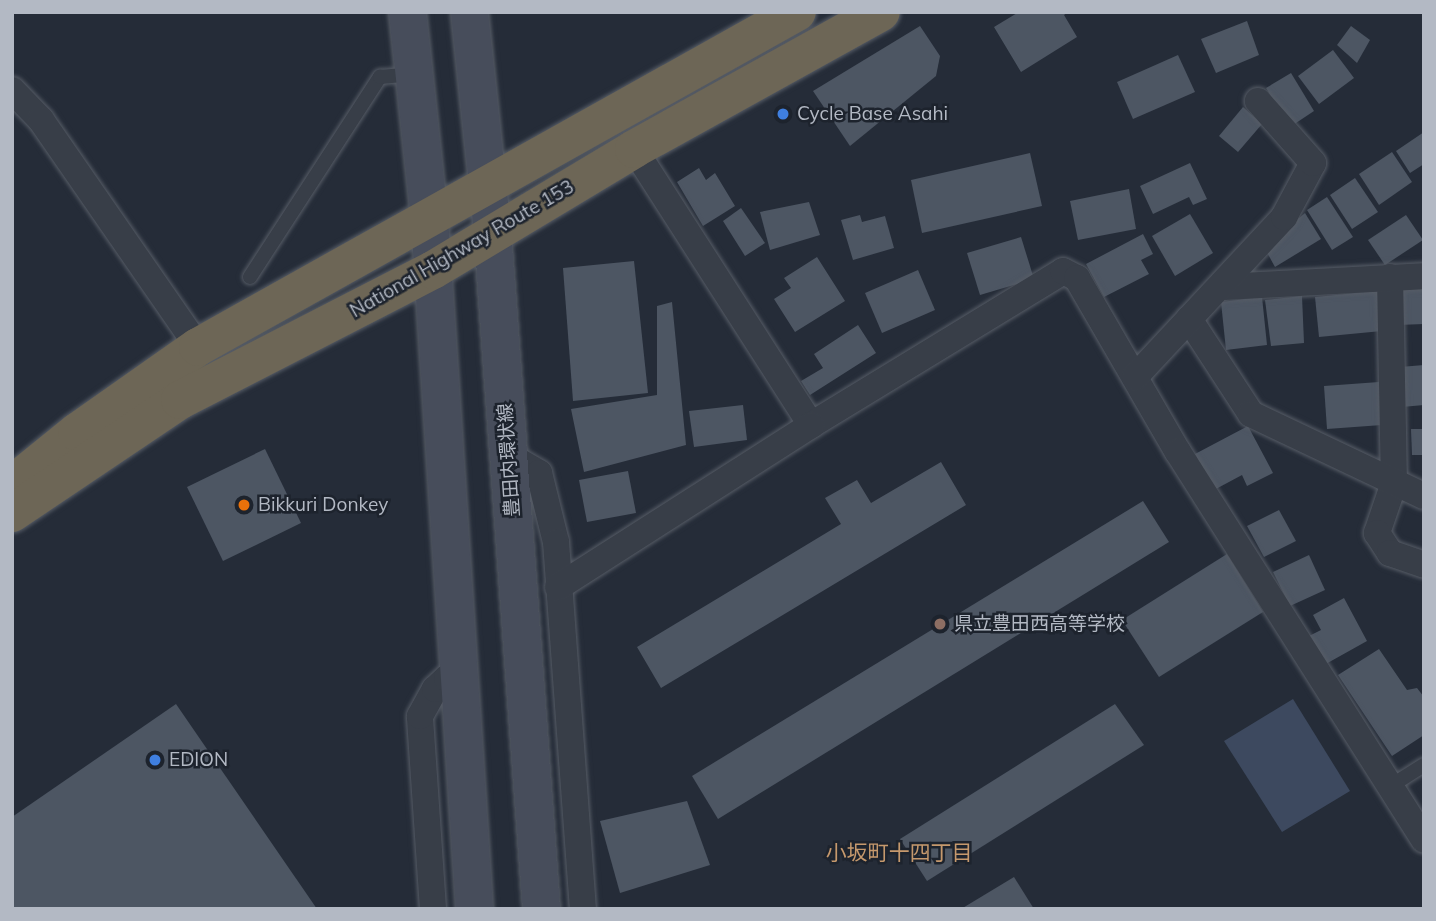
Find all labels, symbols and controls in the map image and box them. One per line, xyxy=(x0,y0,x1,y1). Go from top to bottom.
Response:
place label: Cycle Base Asahi xyxy=(797,103,948,125)
marker: Cycle Base Asahi xyxy=(775,106,791,122)
street label: National Highway Route 153 xyxy=(346,175,578,323)
street label: 豊田内環状線 xyxy=(494,402,524,518)
place label: Bikkuri Donkey xyxy=(258,494,388,516)
marker: Bikkuri Donkey xyxy=(236,497,252,513)
place label: 県立豊田西高等学校 xyxy=(954,613,1125,635)
marker: 県立豊田西高等学校 xyxy=(932,616,948,632)
place label: EDION xyxy=(169,749,228,771)
marker: EDION xyxy=(147,752,163,768)
district label: 小坂町十四丁目 xyxy=(826,839,972,865)

